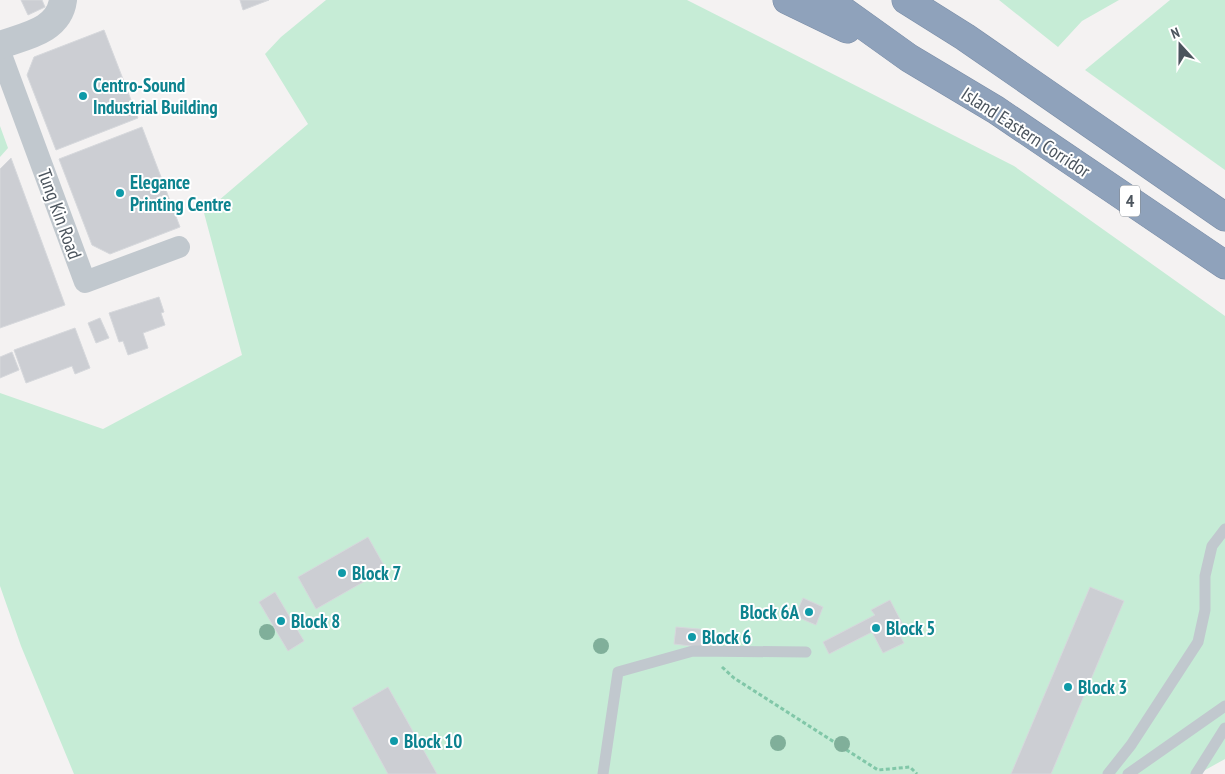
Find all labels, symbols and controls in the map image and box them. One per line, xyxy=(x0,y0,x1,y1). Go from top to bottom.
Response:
north arrow xyxy=(1155,20,1205,70)
text: N xyxy=(1169,23,1182,43)
place label: Centro-Sound Industrial Building xyxy=(93,73,218,119)
street label: Island Eastern Corridor xyxy=(957,81,1096,183)
marker: Centro-Sound Industrial Building xyxy=(77,90,89,102)
street label: Tung Kin Road xyxy=(33,166,87,262)
place label: Elegance Printing Centre xyxy=(130,170,231,216)
road number: 4 xyxy=(1120,186,1140,217)
marker: Elegance Printing Centre xyxy=(114,187,126,199)
place label: Block 7 xyxy=(352,561,401,585)
marker: Block 7 xyxy=(336,567,348,579)
place label: Block 6A xyxy=(740,600,799,624)
marker: Block 6A xyxy=(803,606,815,618)
place label: Block 8 xyxy=(291,609,340,633)
marker: Block 8 xyxy=(275,615,287,627)
place label: Block 5 xyxy=(886,616,935,640)
marker: Block 5 xyxy=(870,622,882,634)
place label: Block 6 xyxy=(702,625,751,649)
marker: Block 6 xyxy=(686,631,698,643)
place label: Block 3 xyxy=(1078,675,1127,699)
marker: Block 3 xyxy=(1062,681,1074,693)
place label: Block 10 xyxy=(404,729,462,753)
marker: Block 10 xyxy=(388,735,400,747)

